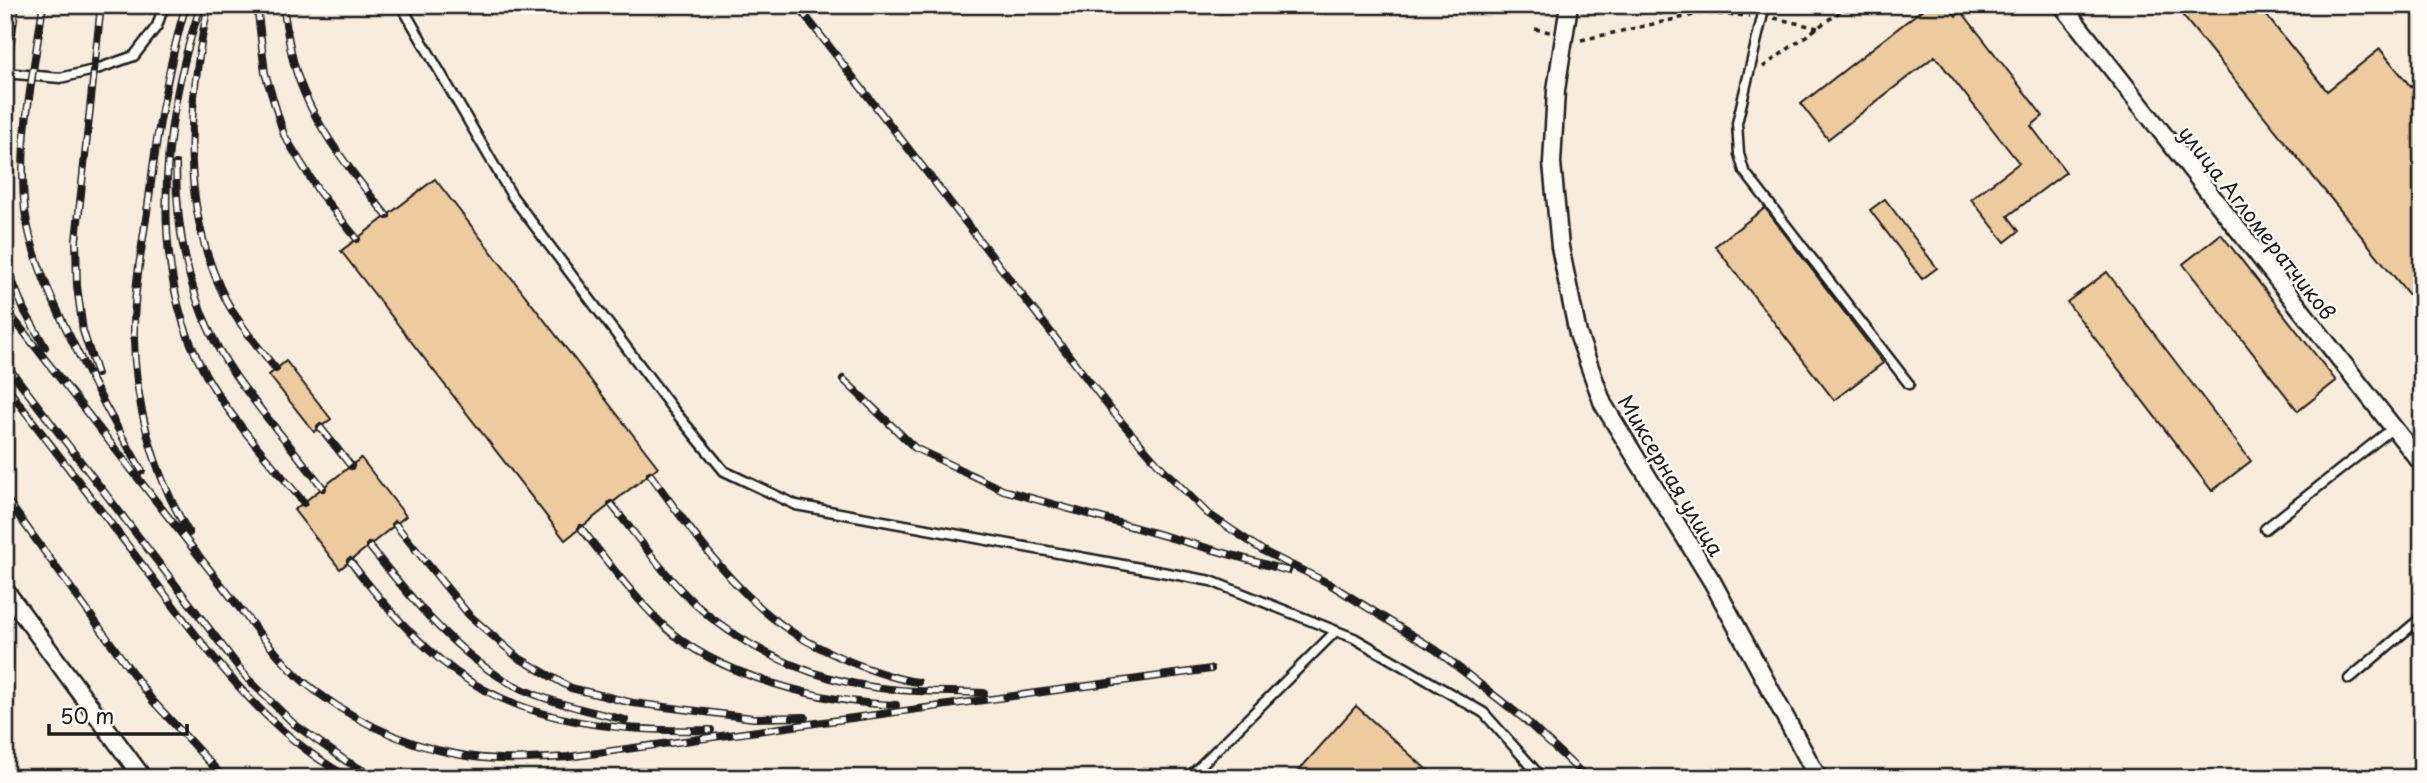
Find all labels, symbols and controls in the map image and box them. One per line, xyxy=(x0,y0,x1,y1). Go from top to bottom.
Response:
street label: улица Агломератчиков xyxy=(2172,118,2344,326)
street label: Миксерная улица xyxy=(1611,388,1733,563)
scale bar xyxy=(49,692,187,736)
text: 50 m xyxy=(60,699,114,731)

